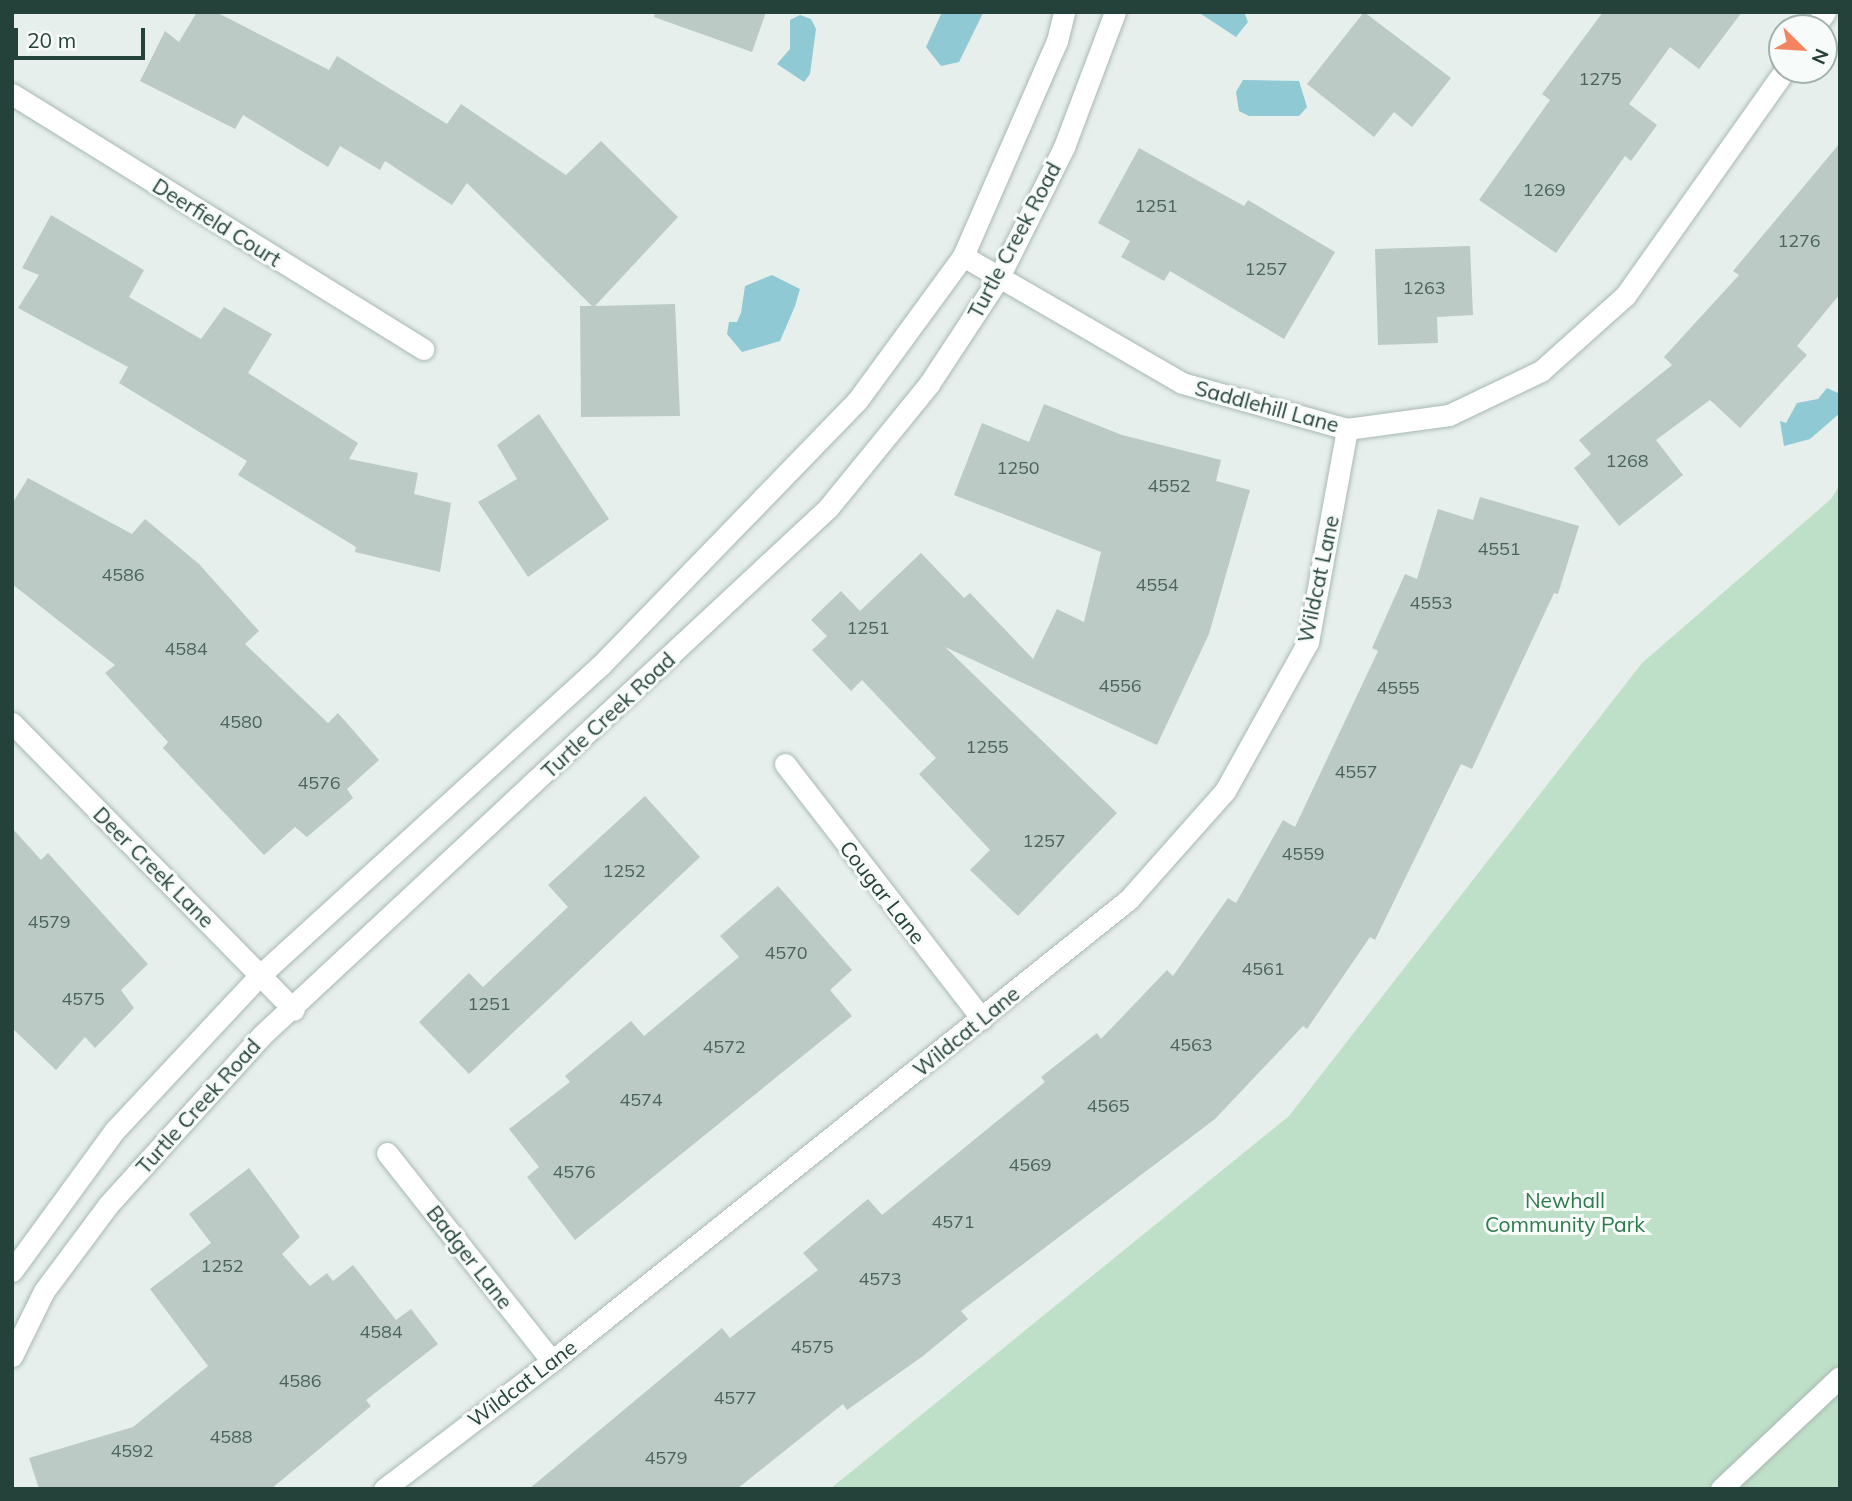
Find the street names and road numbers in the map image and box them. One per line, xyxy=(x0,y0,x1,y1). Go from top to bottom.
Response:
street label: Turtle Creek Road xyxy=(962,158,1066,322)
street label: Deerfield Court xyxy=(148,172,286,272)
street label: Saddlehill Lane xyxy=(1192,375,1342,437)
street label: Wildcat Lane xyxy=(1292,513,1344,645)
street label: Turtle Creek Road xyxy=(536,647,680,783)
street label: Deer Creek Lane xyxy=(88,801,220,933)
street label: Cougar Lane xyxy=(835,835,931,949)
street label: Wildcat Lane xyxy=(908,980,1024,1082)
street label: Turtle Creek Road xyxy=(131,1033,265,1179)
street label: Badger Lane xyxy=(422,1200,518,1314)
street label: Wildcat Lane xyxy=(463,1334,581,1432)

